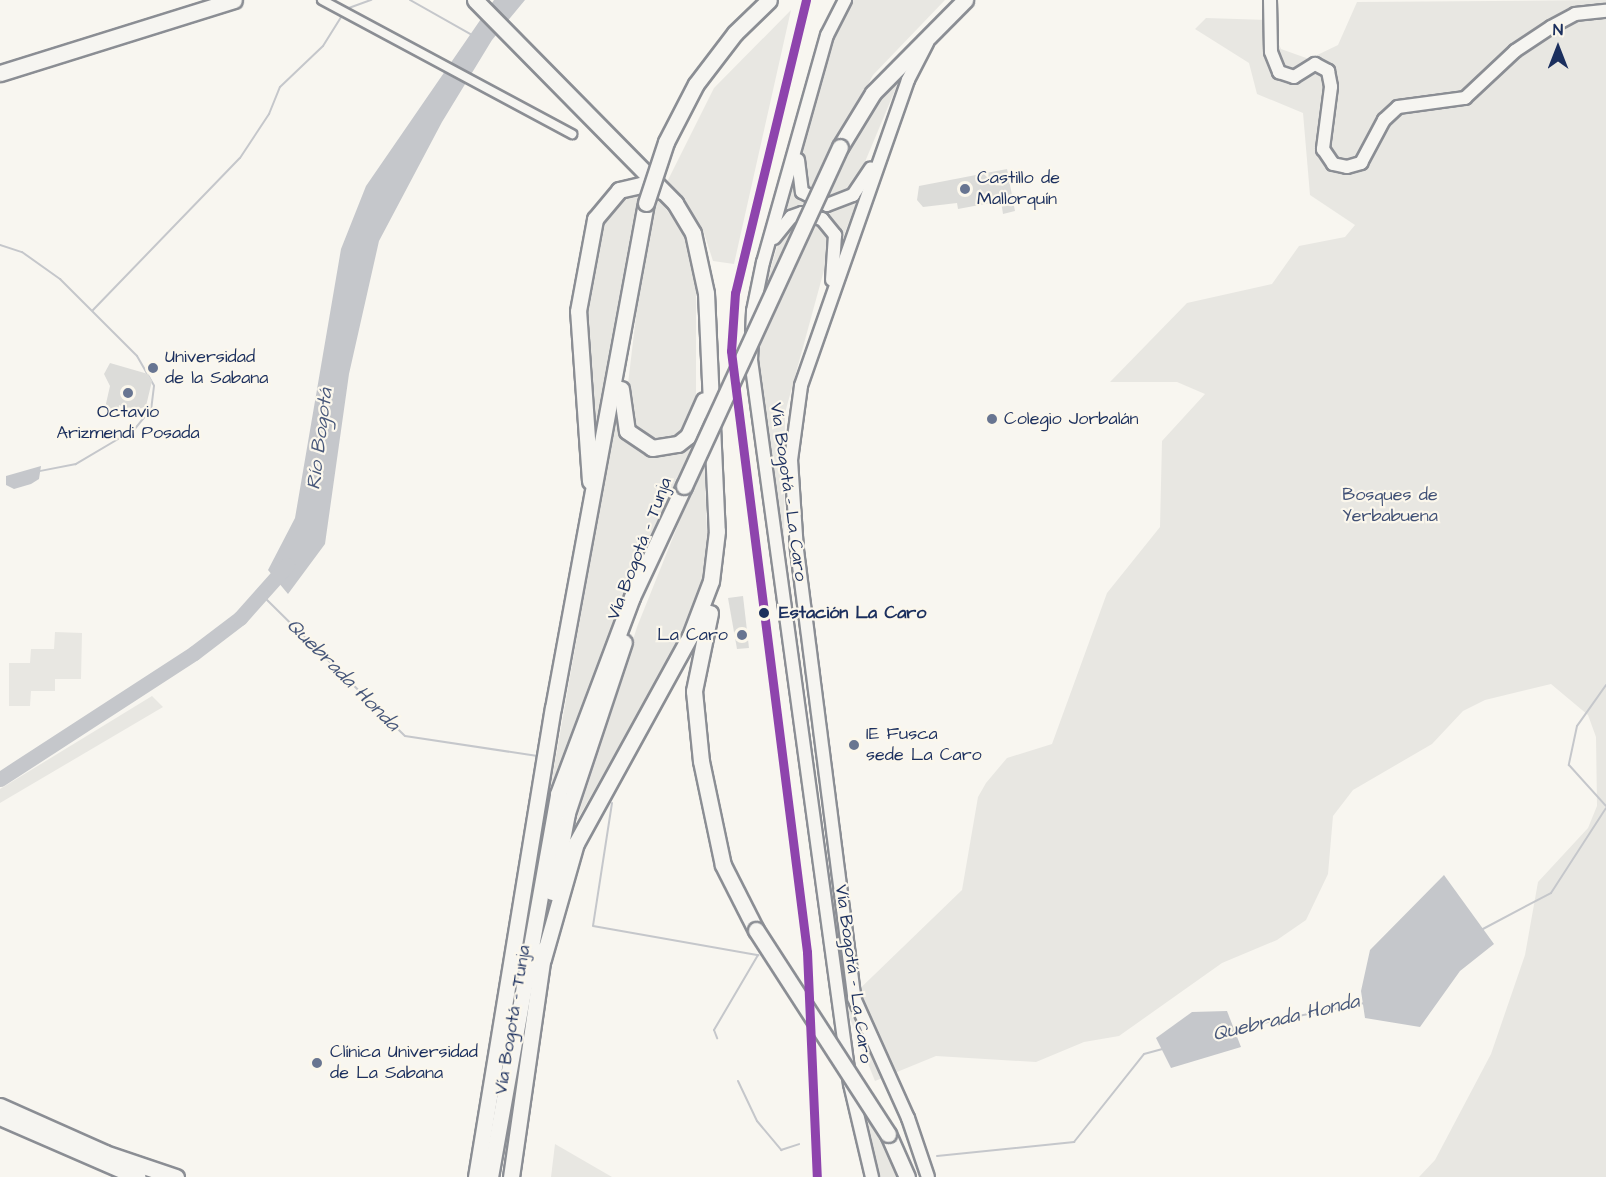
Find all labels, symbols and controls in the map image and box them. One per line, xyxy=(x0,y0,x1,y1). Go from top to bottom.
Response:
north arrow xyxy=(1528,18,1588,78)
text: N xyxy=(1553,19,1563,41)
place label: Castillo de Mallorquín xyxy=(977,168,1060,210)
marker: Castillo de Mallorquín xyxy=(958,182,972,196)
place label: Universidad de la Sabana xyxy=(165,347,269,389)
marker: Universidad de la Sabana xyxy=(146,361,160,375)
marker: Octavio Arizmendi Posada xyxy=(121,386,135,400)
water label: Río Bogotá xyxy=(302,387,338,491)
street label: Vía Bogotá - La Caro xyxy=(765,401,811,583)
place label: Octavio Arizmendi Posada xyxy=(56,402,200,444)
place label: Colegio Jorbalán xyxy=(1004,408,1139,430)
marker: Colegio Jorbalán xyxy=(985,412,999,426)
street label: Vía Bogotá - Tunja xyxy=(603,475,677,623)
park label: Bosques de Yerbabuena xyxy=(1342,485,1438,528)
place label: Estación La Caro xyxy=(779,602,926,624)
marker: Estación La Caro xyxy=(754,603,774,623)
water label: Quebrada Honda xyxy=(282,614,404,736)
place label: La Caro xyxy=(657,624,728,646)
marker: La Caro xyxy=(733,626,751,644)
place label: IE Fusca sede La Caro xyxy=(866,724,982,766)
marker: IE Fusca sede La Caro xyxy=(847,738,861,752)
street label: Vía Bogotá - La Caro xyxy=(830,883,876,1065)
street label: Vía Bogotá - Tunja xyxy=(491,944,535,1096)
water label: Quebrada Honda xyxy=(1210,989,1362,1047)
place label: Clínica Universidad de La Sabana xyxy=(330,1042,478,1084)
marker: Clínica Universidad de La Sabana xyxy=(308,1054,326,1072)

